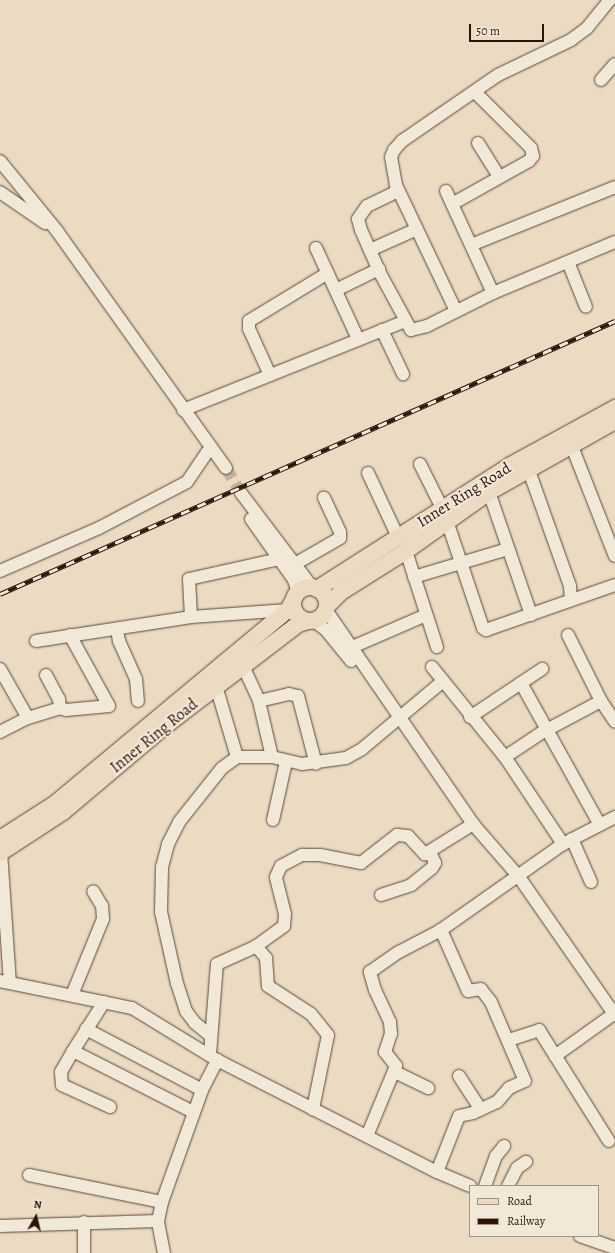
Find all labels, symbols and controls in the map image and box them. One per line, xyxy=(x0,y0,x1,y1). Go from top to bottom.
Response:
scale bar xyxy=(471,16,546,42)
text: 50 m xyxy=(476,23,500,39)
street label: Inner Ring Road xyxy=(414,459,514,531)
street label: Inner Ring Road xyxy=(106,695,202,777)
legend xyxy=(469,1185,599,1237)
text: Road xyxy=(507,1193,532,1209)
north arrow xyxy=(16,1197,56,1237)
text: N xyxy=(33,1197,43,1213)
text: Railway xyxy=(507,1213,545,1229)

